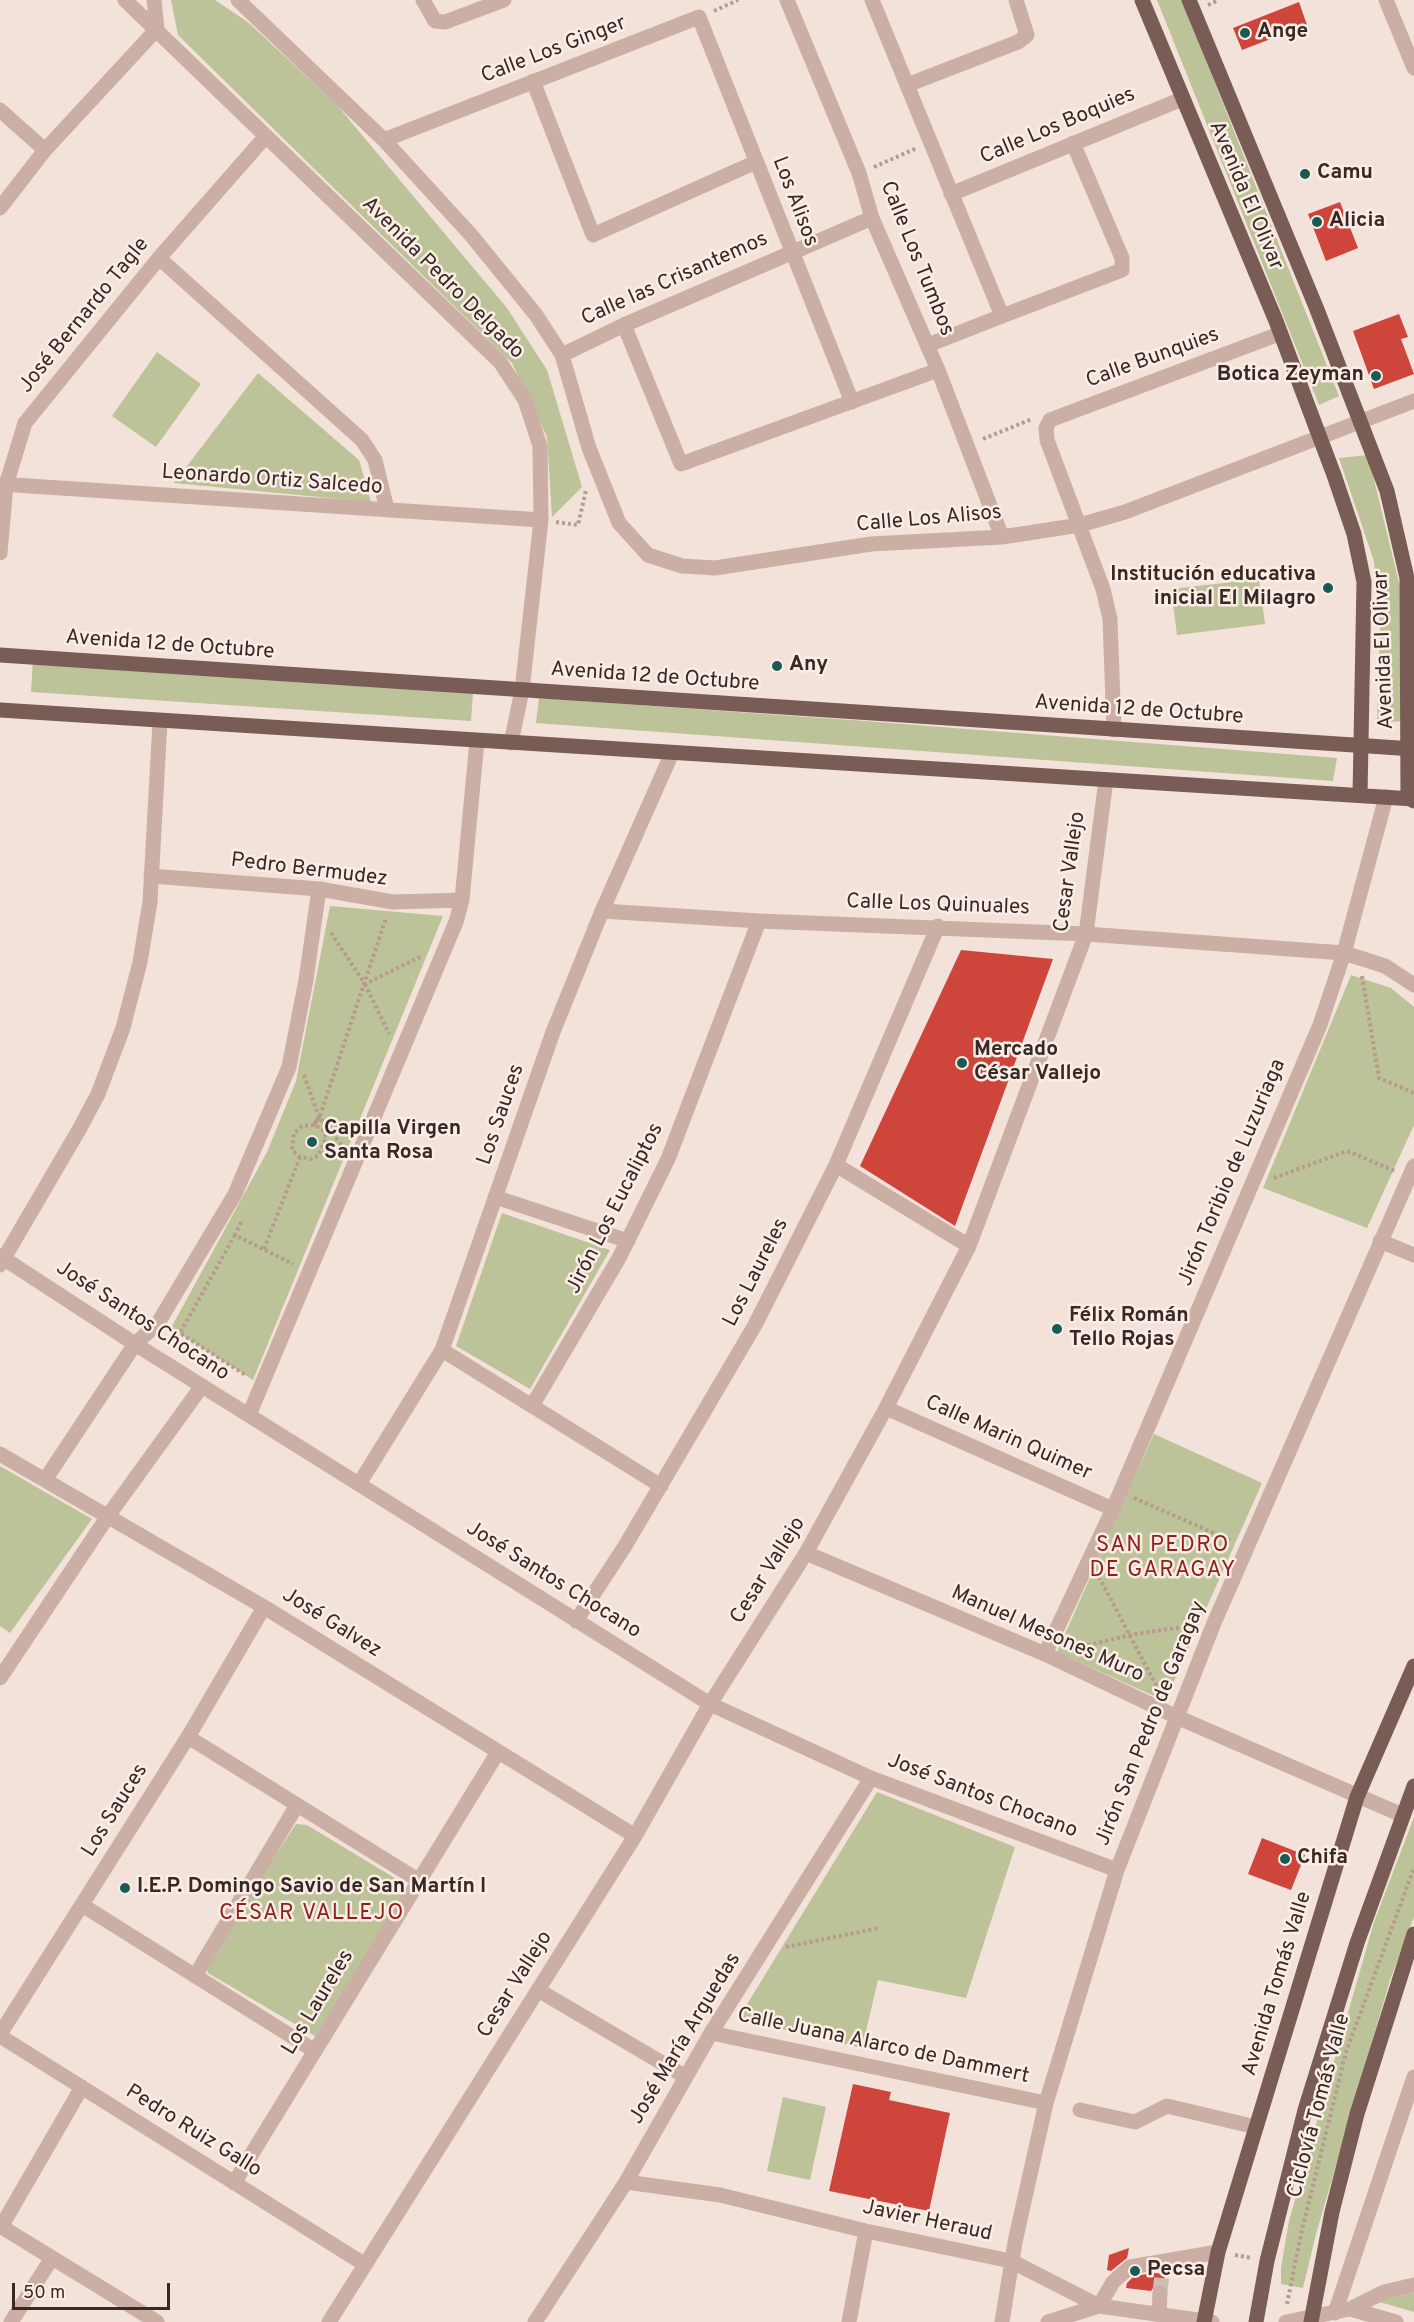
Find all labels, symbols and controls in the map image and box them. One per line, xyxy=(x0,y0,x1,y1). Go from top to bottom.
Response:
street label: Calle Los Ginger xyxy=(478,12,630,90)
place label: Ange xyxy=(1257,20,1308,46)
marker: Ange xyxy=(1238,26,1252,40)
street label: Calle Los Boquies xyxy=(977,83,1139,171)
street label: Avenida El Olivar xyxy=(1202,118,1288,274)
street label: Los Alisos xyxy=(765,154,823,250)
place label: Camu xyxy=(1317,161,1373,187)
marker: Camu xyxy=(1298,167,1312,181)
street label: Calle Los Tumbos xyxy=(873,178,959,340)
street label: Avenida Pedro Delgado xyxy=(356,193,528,365)
place label: Alicia xyxy=(1329,209,1385,235)
marker: Alicia xyxy=(1310,215,1324,229)
street label: Calle las Crisantemos xyxy=(578,228,772,332)
street label: José Bernardo Tagle xyxy=(15,233,155,399)
street label: Calle Bunquies xyxy=(1083,323,1223,395)
place label: Botica Zeyman xyxy=(1217,363,1364,389)
marker: Botica Zeyman xyxy=(1369,369,1383,383)
street label: Leonardo Ortiz Salcedo xyxy=(161,461,383,501)
street label: Calle Los Alisos xyxy=(855,501,1003,539)
place label: Institución educativa inicial El Milagro xyxy=(1110,563,1316,613)
street label: Avenida El Olivar xyxy=(1370,570,1400,730)
marker: Institución educativa inicial El Milagro xyxy=(1321,581,1335,595)
street label: Avenida 12 de Octubre xyxy=(65,626,275,666)
place label: Any xyxy=(789,653,828,679)
street label: Avenida 12 de Octubre xyxy=(550,658,760,698)
marker: Any xyxy=(770,659,784,673)
street label: Avenida 12 de Octubre xyxy=(1034,691,1244,731)
street label: Cesar Vallejo xyxy=(1050,810,1092,934)
street label: Pedro Bermudez xyxy=(229,849,389,893)
street label: Calle Los Quinuales xyxy=(846,890,1030,922)
place label: Mercado César Vallejo xyxy=(974,1038,1101,1088)
marker: Mercado César Vallejo xyxy=(955,1056,969,1070)
street label: Jirón Toribio de Luzuriaga xyxy=(1174,1056,1292,1290)
street label: Los Sauces xyxy=(473,1061,531,1169)
place label: Capilla Virgen Santa Rosa xyxy=(324,1117,461,1167)
street label: Jirón Los Eucaliptos xyxy=(562,1119,670,1299)
marker: Capilla Virgen Santa Rosa xyxy=(305,1135,319,1149)
street label: Los Laureles xyxy=(719,1215,795,1331)
street label: José Santos Chocano xyxy=(51,1257,233,1387)
place label: Félix Román Tello Rojas xyxy=(1069,1304,1189,1354)
marker: Félix Román Tello Rojas xyxy=(1050,1322,1064,1336)
street label: Calle Marin Quimer xyxy=(921,1391,1095,1487)
street label: Cesar Vallejo xyxy=(726,1513,812,1629)
street label: José Santos Chocano xyxy=(461,1517,645,1645)
district label: SAN PEDRO DE GARAGAY xyxy=(1089,1534,1237,1586)
street label: Manuel Mesones Muro xyxy=(947,1581,1147,1689)
street label: José Galvez xyxy=(277,1584,385,1664)
street label: Jirón San Pedro de Garagay xyxy=(1091,1598,1213,1850)
street label: José Santos Chocano xyxy=(883,1749,1081,1845)
street label: Los Sauces xyxy=(77,1760,155,1862)
place label: Chifa xyxy=(1297,1846,1348,1872)
marker: Chifa xyxy=(1278,1852,1292,1866)
place label: I.E.P. Domingo Savio de San Martín I xyxy=(137,1875,486,1901)
marker: I.E.P. Domingo Savio de San Martín I xyxy=(118,1881,132,1895)
street label: Avenida Tomás Valle xyxy=(1238,1889,1318,2079)
district label: CÉSAR VALLEJO xyxy=(219,1902,405,1928)
street label: Cesar Vallejo xyxy=(473,1927,559,2043)
street label: Los Laureles xyxy=(278,1946,360,2060)
street label: José María Arguedas xyxy=(625,1949,747,2129)
street label: Calle Juana Alarco de Dammert xyxy=(735,2004,1031,2090)
street label: Ciclovía Tomás Valle xyxy=(1283,2011,1357,2201)
street label: Pedro Ruiz Gallo xyxy=(120,2080,266,2184)
street label: Javier Heraud xyxy=(860,2196,994,2248)
place label: Pecsa xyxy=(1147,2258,1205,2284)
marker: Pecsa xyxy=(1128,2264,1142,2278)
scale bar xyxy=(15,2271,172,2309)
text: 50 m xyxy=(23,2282,65,2305)

